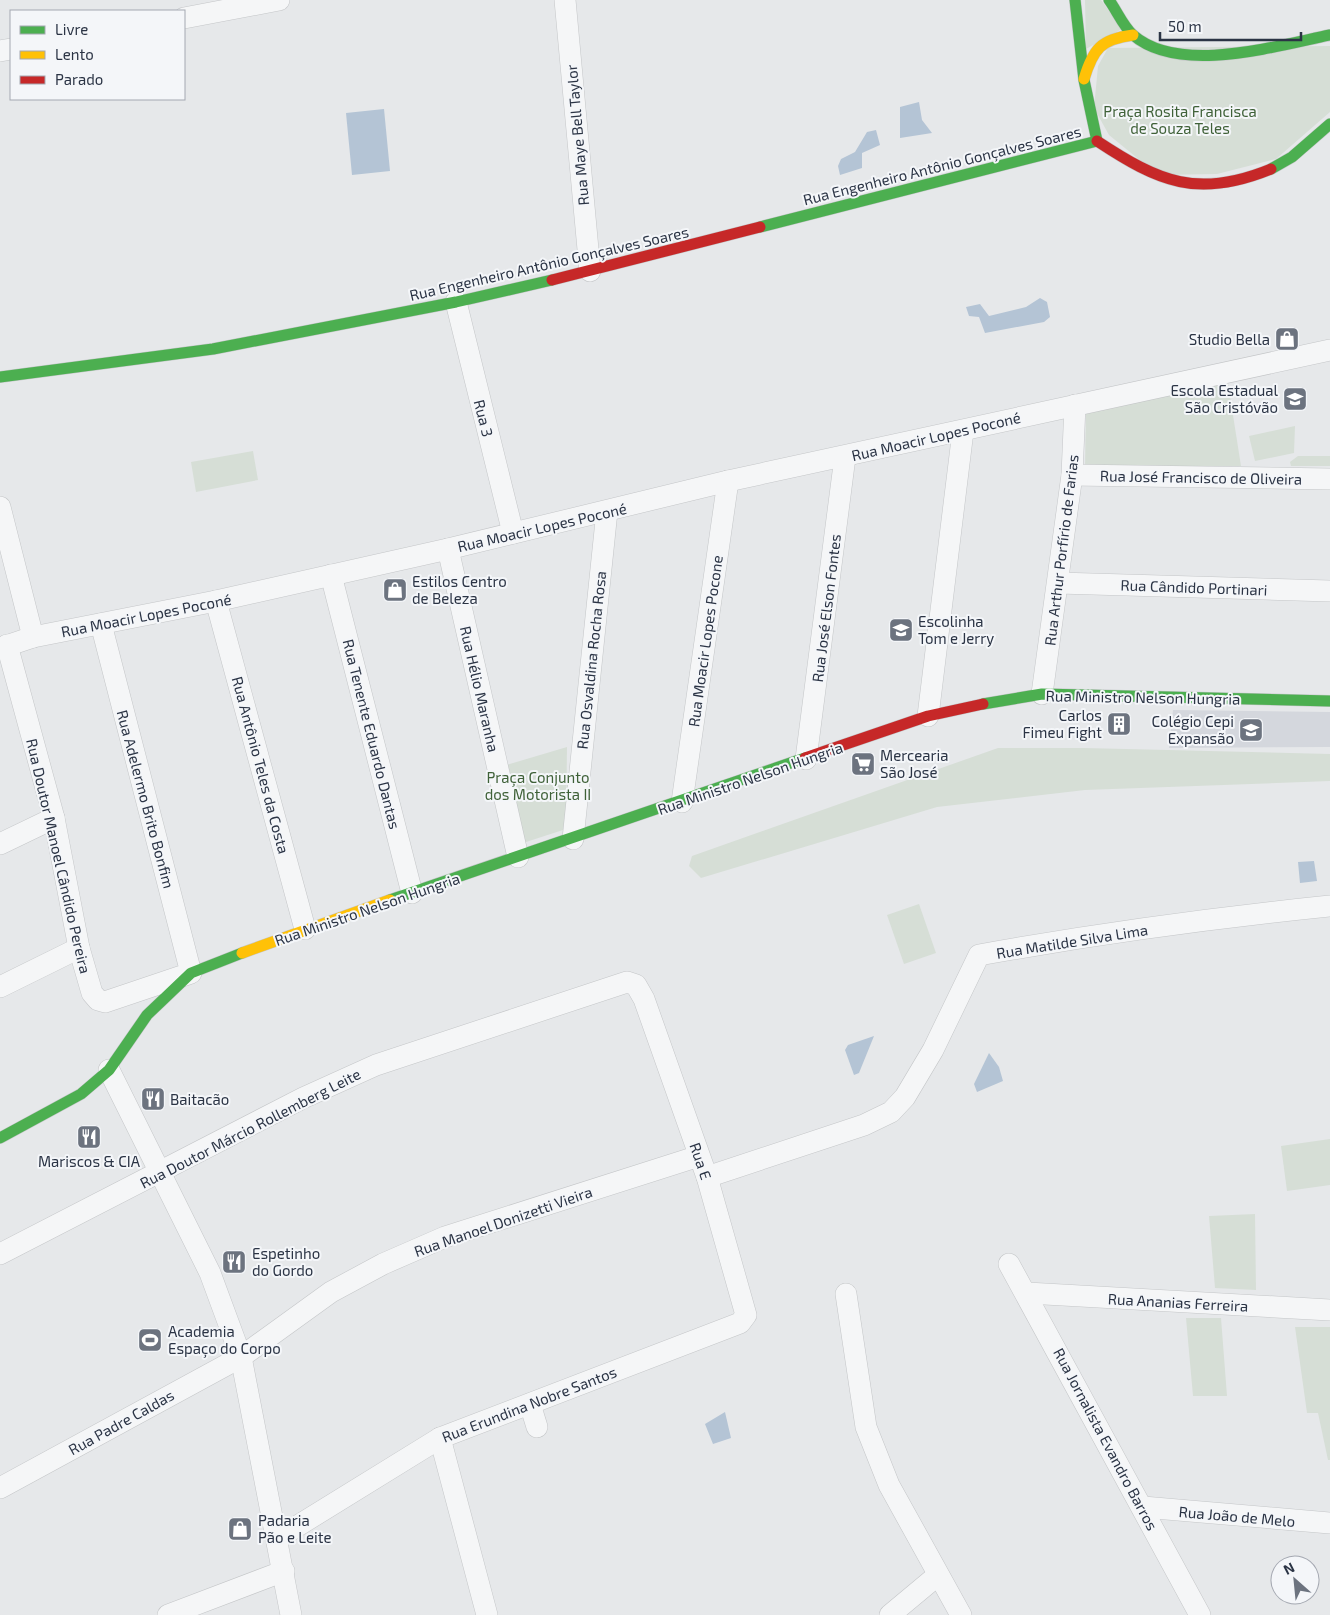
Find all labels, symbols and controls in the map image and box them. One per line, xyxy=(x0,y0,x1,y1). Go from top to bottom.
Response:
legend xyxy=(10,10,185,100)
scale bar xyxy=(1160,10,1301,42)
text: 50 m xyxy=(1168,17,1202,35)
text: Livre xyxy=(55,20,88,38)
text: Lento xyxy=(55,45,94,63)
street label: Rua Maye Bell Taylor xyxy=(562,64,592,206)
text: Parado xyxy=(55,70,103,88)
park label: Praça Rosita Francisca de Souza Teles xyxy=(1103,102,1257,137)
street label: Rua Engenheiro Antônio Gonçalves Soares xyxy=(801,122,1083,209)
street label: Rua Engenheiro Antônio Gonçalves Soares xyxy=(408,222,691,305)
shop icon: Studio Bella xyxy=(1274,326,1300,352)
place label: Studio Bella xyxy=(1189,330,1270,348)
place label: Escola Estadual São Cristóvão xyxy=(1170,381,1279,416)
school or university icon: Escola Estadual São Cristóvão xyxy=(1282,386,1308,412)
street label: Rua 3 xyxy=(471,398,497,438)
street label: Rua Moacir Lopes Poconé xyxy=(850,408,1022,464)
street label: Rua Arthur Porfírio de Farias xyxy=(1040,453,1082,647)
street label: Rua José Francisco de Oliveira xyxy=(1100,466,1302,488)
street label: Rua Moacir Lopes Poconé xyxy=(456,499,628,555)
street label: Rua José Elson Fontes xyxy=(808,533,844,683)
street label: Rua Moacir Lopes Pocone xyxy=(684,554,726,728)
street label: Rua Osvaldina Rocha Rosa xyxy=(573,570,609,750)
place label: Estilos Centro de Beleza xyxy=(412,572,507,607)
street label: Rua Cândido Portinari xyxy=(1120,575,1268,599)
shop icon: Estilos Centro de Beleza xyxy=(382,577,408,603)
street label: Rua Moacir Lopes Poconé xyxy=(59,590,233,640)
place label: Escolinha Tom e Jerry xyxy=(918,612,994,647)
school or university icon: Escolinha Tom e Jerry xyxy=(888,617,914,643)
street label: Rua Hélio Maranha xyxy=(457,624,503,754)
street label: Rua Tenente Eduardo Dantas xyxy=(340,637,404,831)
street label: Rua Antônio Teles da Costa xyxy=(229,674,293,856)
street label: Rua Ministro Nelson Hungria xyxy=(1046,686,1240,708)
place label: Carlos Fimeu Fight xyxy=(1022,706,1102,741)
street label: Rua Adelermo Brito Bonfim xyxy=(114,708,178,890)
building icon: Carlos Fimeu Fight xyxy=(1106,711,1132,737)
place label: Colégio Cepi Expansão xyxy=(1151,712,1234,747)
school or university icon: Colégio Cepi Expansão xyxy=(1238,717,1264,743)
street label: Rua Doutor Manoel Cândido Pereira xyxy=(23,737,95,975)
street label: Rua Ministro Nelson Hungria xyxy=(655,738,845,818)
place label: Mercearia São José xyxy=(880,746,949,781)
supermarket icon: Mercearia São José xyxy=(850,751,876,777)
park label: Praça Conjunto dos Motorista II xyxy=(485,768,591,803)
street label: Rua Ministro Nelson Hungria xyxy=(272,869,462,949)
street label: Rua Matilde Silva Lima xyxy=(995,920,1149,962)
street label: Rua Doutor Márcio Rollemberg Leite xyxy=(137,1064,363,1192)
restaurant icon: Baitacão xyxy=(140,1086,166,1112)
place label: Baitacão xyxy=(170,1090,229,1108)
restaurant icon: Mariscos & CIA xyxy=(76,1124,102,1150)
street label: Rua E xyxy=(686,1140,716,1182)
place label: Mariscos & CIA xyxy=(38,1152,141,1170)
street label: Rua Manoel Donizetti Vieira xyxy=(412,1182,594,1260)
place label: Espetinho do Gordo xyxy=(252,1244,320,1279)
restaurant icon: Espetinho do Gordo xyxy=(221,1249,247,1275)
street label: Rua Ananias Ferreira xyxy=(1107,1289,1249,1315)
place label: Academia Espaço do Corpo xyxy=(168,1322,281,1358)
sports icon: Academia Espaço do Corpo xyxy=(137,1327,163,1353)
street label: Rua Jornalista Evandro Barros xyxy=(1050,1345,1162,1533)
street label: Rua Erundina Nobre Santos xyxy=(439,1362,619,1446)
street label: Rua Padre Caldas xyxy=(65,1386,177,1458)
street label: Rua João de Melo xyxy=(1178,1502,1296,1530)
place label: Padaria Pão e Leite xyxy=(258,1511,332,1546)
shop icon: Padaria Pão e Leite xyxy=(227,1516,253,1542)
north arrow xyxy=(1270,1555,1320,1605)
text: N xyxy=(1281,1558,1297,1578)

